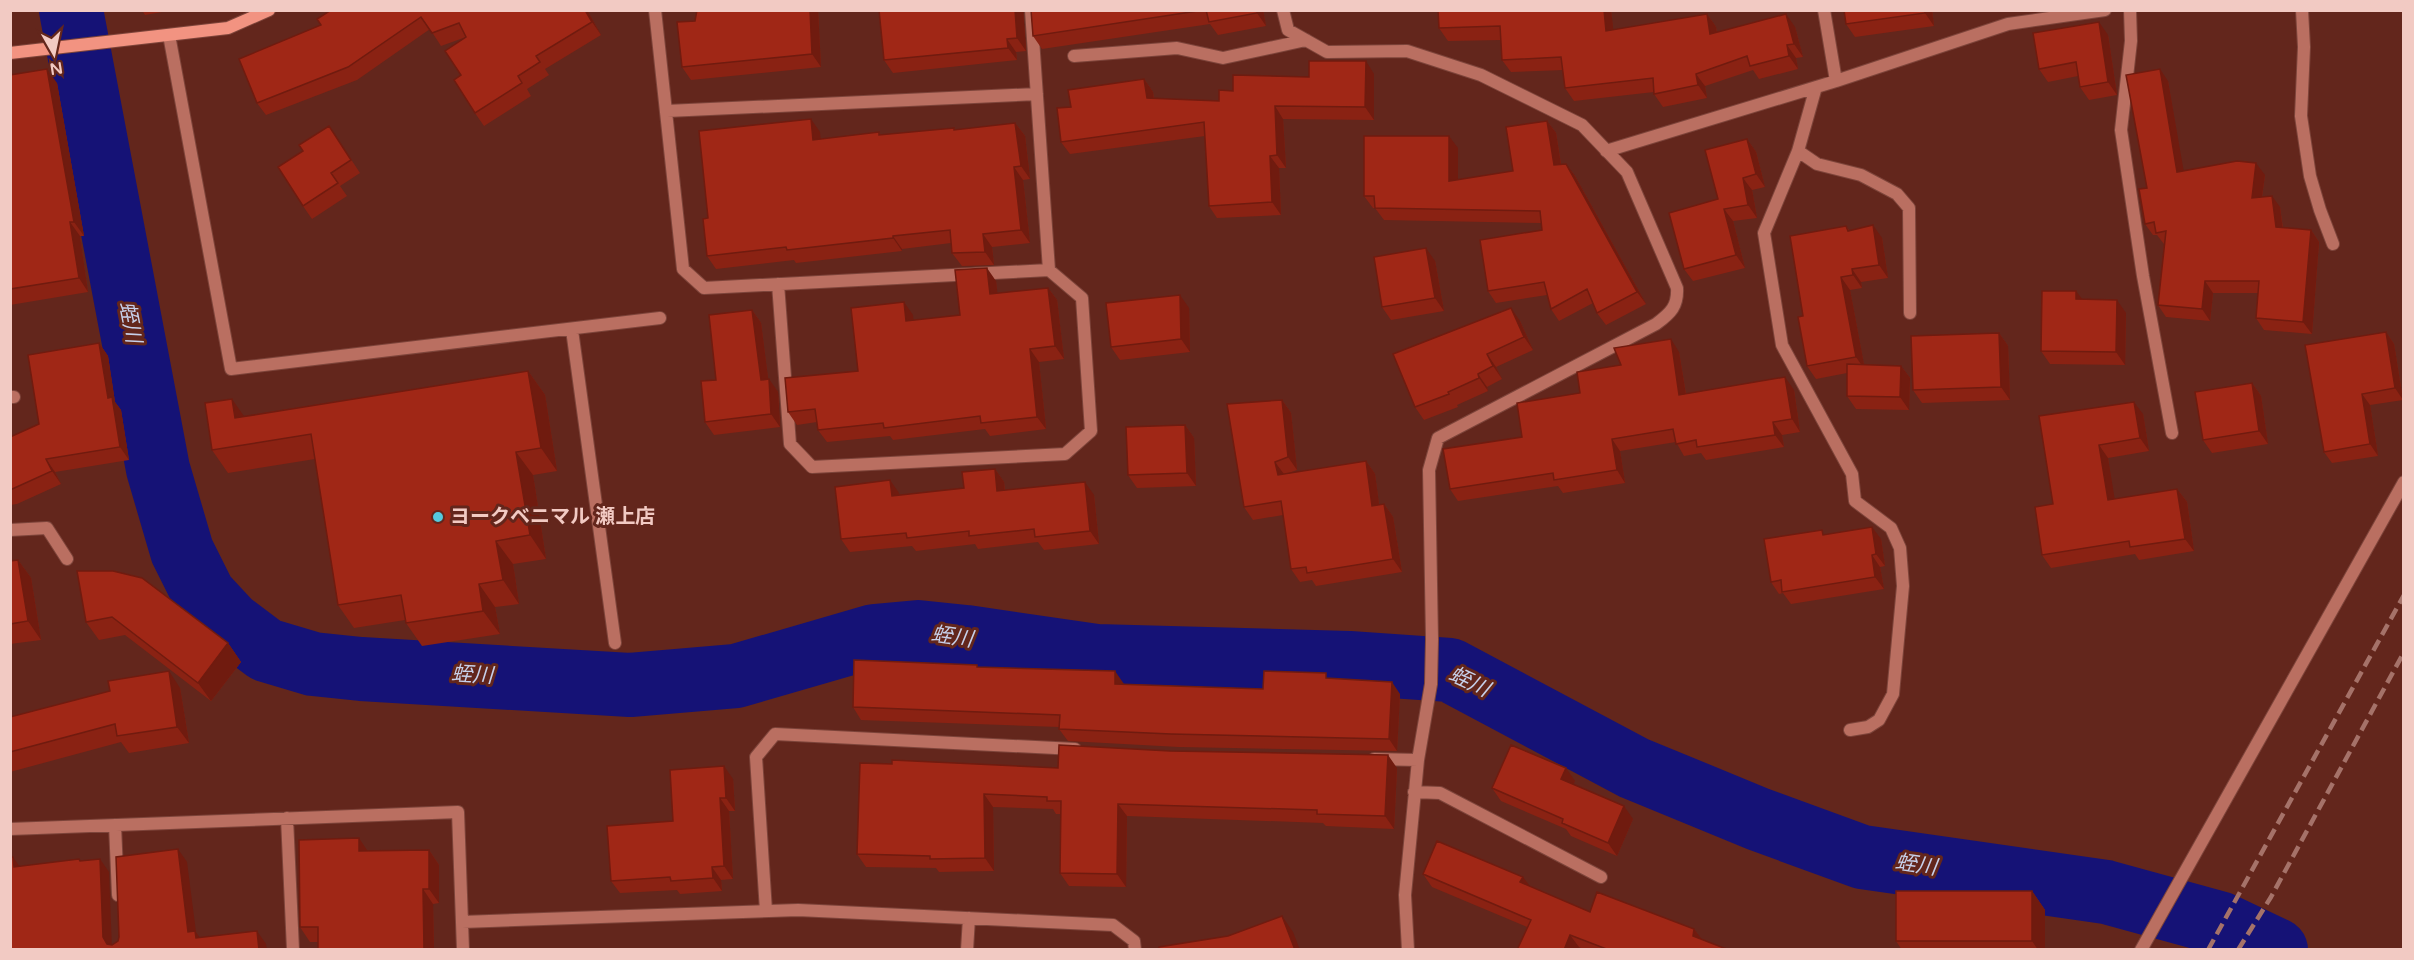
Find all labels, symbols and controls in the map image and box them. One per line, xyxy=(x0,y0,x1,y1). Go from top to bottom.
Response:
north arrow xyxy=(24,24,84,84)
text: N xyxy=(48,57,64,79)
water label: 蛭川 xyxy=(114,299,147,347)
place label: ヨークベニマル 瀬上店 xyxy=(450,505,655,529)
marker: ヨークベニマル 瀬上店 xyxy=(431,510,445,524)
water label: 蛭川 xyxy=(929,622,977,653)
water label: 蛭川 xyxy=(450,661,496,689)
water label: 蛭川 xyxy=(1445,662,1495,703)
water label: 蛭川 xyxy=(1893,850,1941,881)

